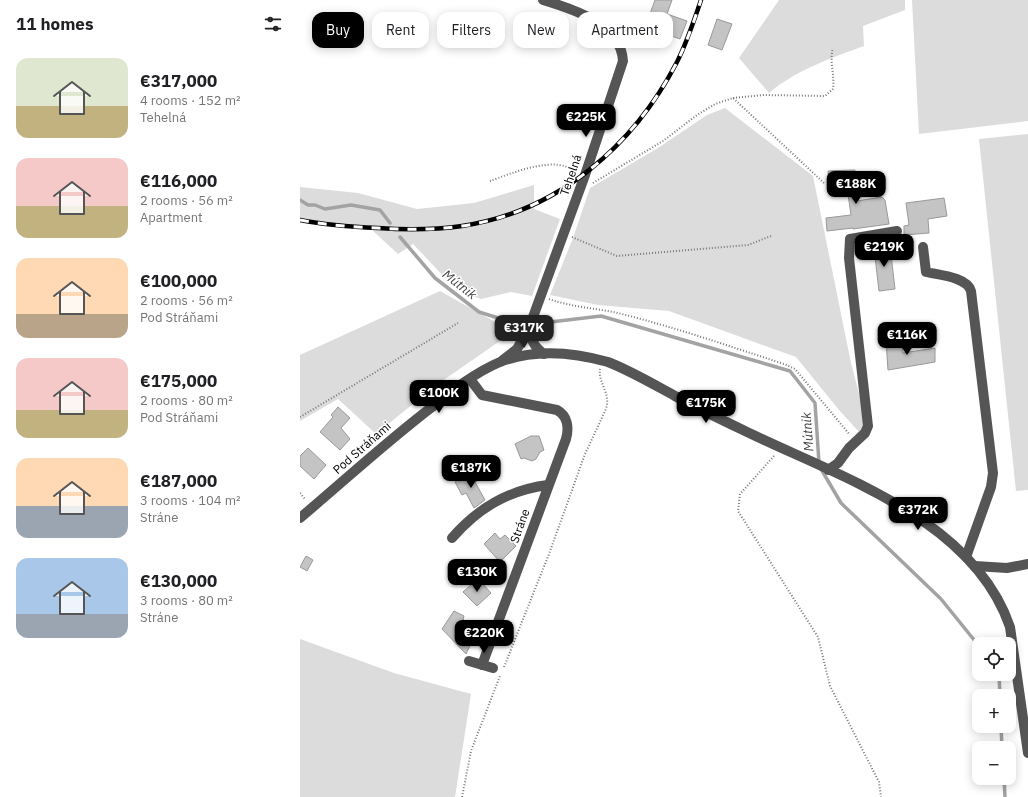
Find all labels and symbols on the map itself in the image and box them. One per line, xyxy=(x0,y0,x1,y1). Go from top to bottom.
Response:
pin: €225K xyxy=(558,104,614,138)
street label: Tehelná xyxy=(557,152,585,197)
pin: €188K xyxy=(828,171,884,205)
pin: €219K xyxy=(856,234,912,268)
water label: Mútnik xyxy=(439,266,481,303)
pin: €317K xyxy=(496,315,552,349)
pin: €116K xyxy=(879,322,935,356)
pin: €100K xyxy=(411,380,467,414)
pin: €175K xyxy=(678,390,734,424)
water label: Mútnik xyxy=(798,412,817,452)
street label: Pod Stráňami xyxy=(330,418,394,477)
pin: €187K xyxy=(443,455,499,489)
pin: €372K xyxy=(890,497,946,531)
street label: Stráne xyxy=(506,506,533,545)
pin: €130K xyxy=(449,559,505,593)
pin: €220K xyxy=(456,620,512,654)

